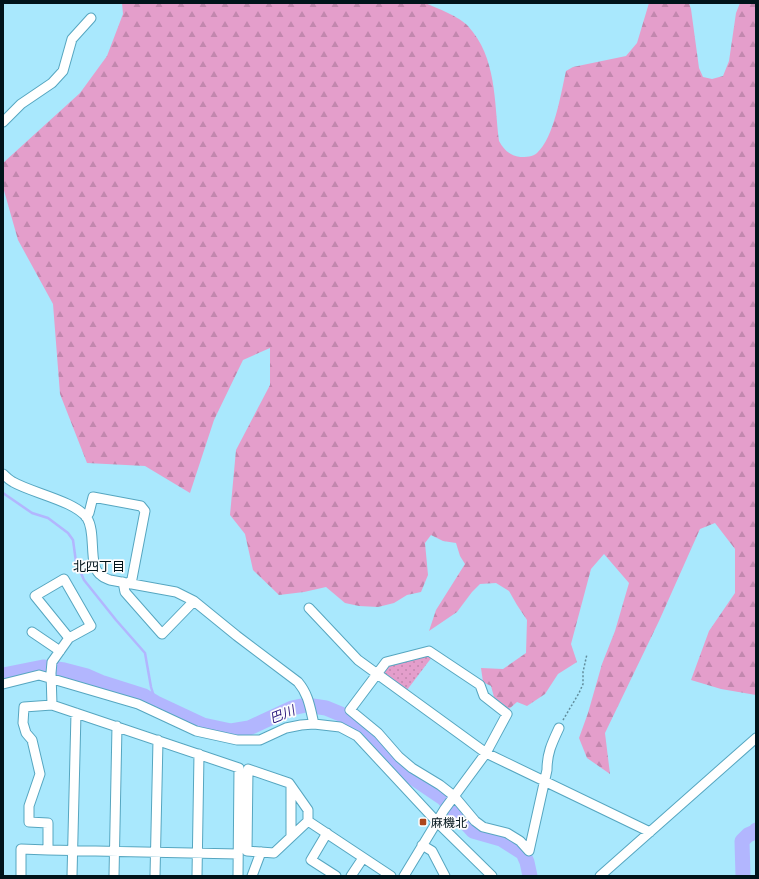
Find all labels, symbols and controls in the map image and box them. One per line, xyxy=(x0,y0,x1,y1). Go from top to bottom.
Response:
district label: 北四丁目 xyxy=(73,558,125,574)
water label: 巴川 xyxy=(267,701,299,726)
place label: 麻機北 xyxy=(431,815,467,829)
marker: 麻機北 xyxy=(418,817,428,827)

